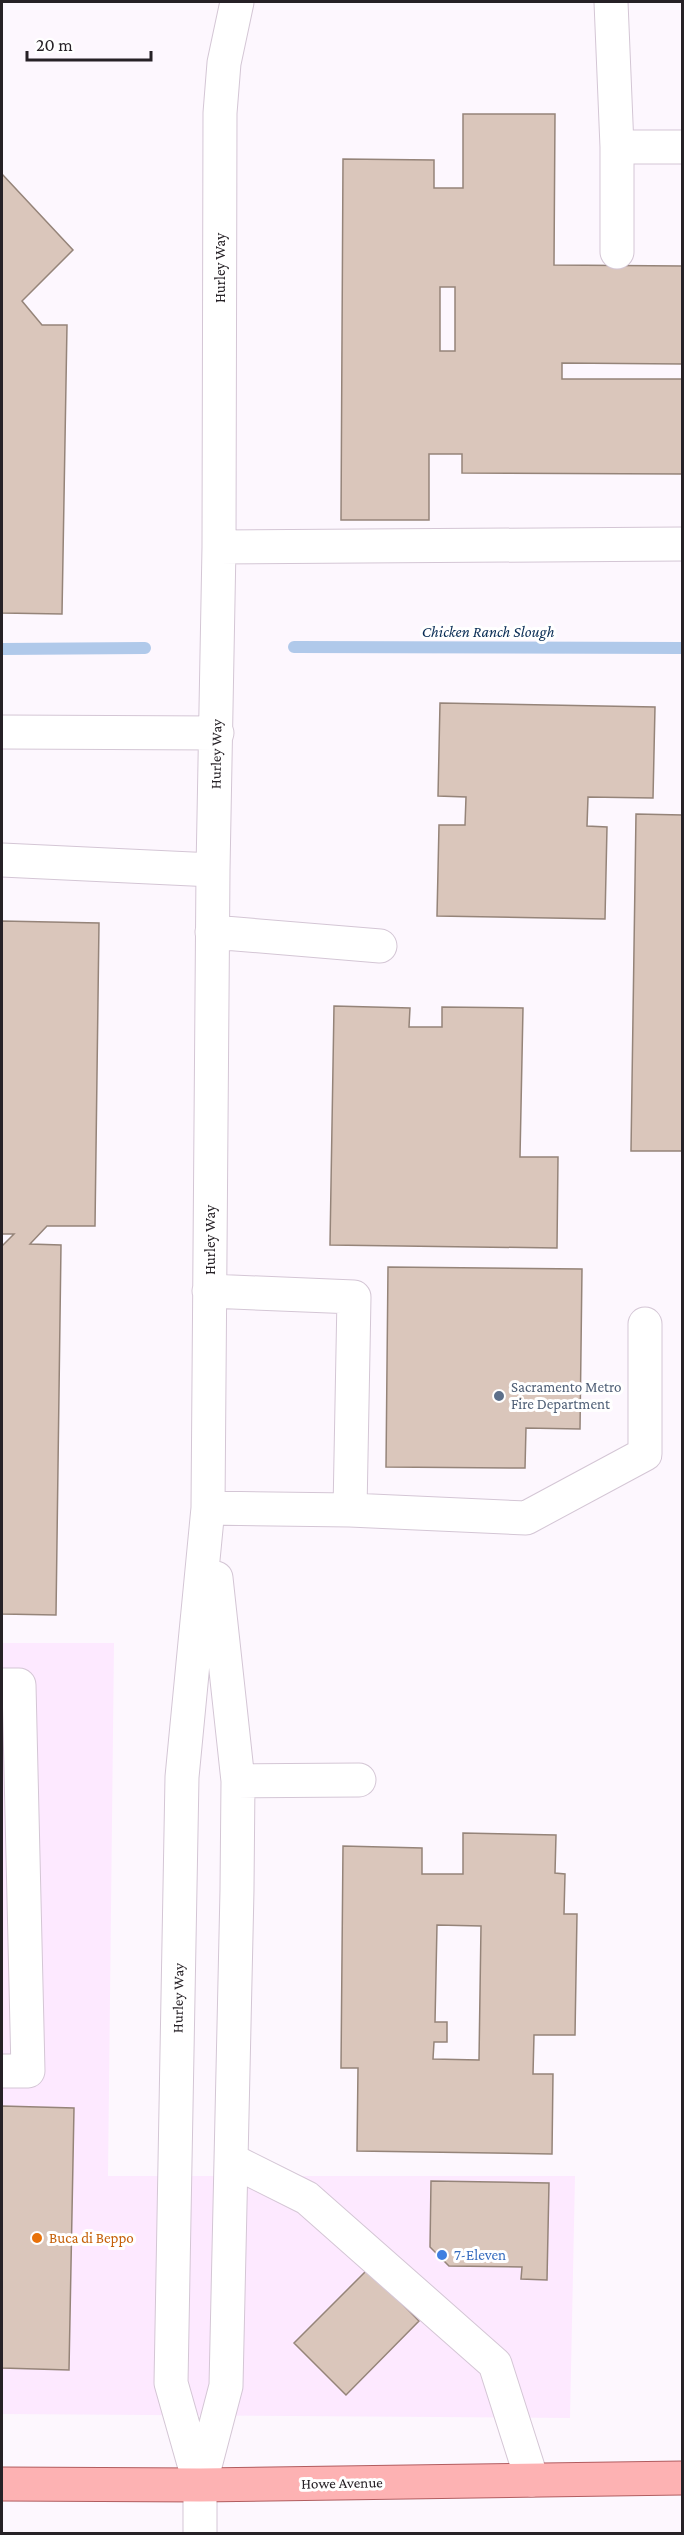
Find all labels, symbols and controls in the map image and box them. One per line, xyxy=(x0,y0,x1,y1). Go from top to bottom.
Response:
scale bar xyxy=(27,24,152,62)
text: 20 m xyxy=(36,35,73,55)
street label: Hurley Way xyxy=(212,233,229,303)
water label: Chicken Ranch Slough xyxy=(422,623,555,641)
street label: Hurley Way xyxy=(207,719,226,789)
street label: Hurley Way xyxy=(202,1205,219,1275)
place label: Sacramento Metro Fire Department xyxy=(511,1379,621,1413)
marker: Sacramento Metro Fire Department xyxy=(492,1389,506,1403)
street label: Hurley Way xyxy=(169,1963,188,2033)
place label: Buca di Beppo xyxy=(49,2230,134,2247)
marker: Buca di Beppo xyxy=(30,2231,44,2245)
place label: 7-Eleven xyxy=(454,2247,506,2263)
marker: 7-Eleven xyxy=(435,2248,449,2262)
street label: Howe Avenue xyxy=(301,2474,383,2492)

